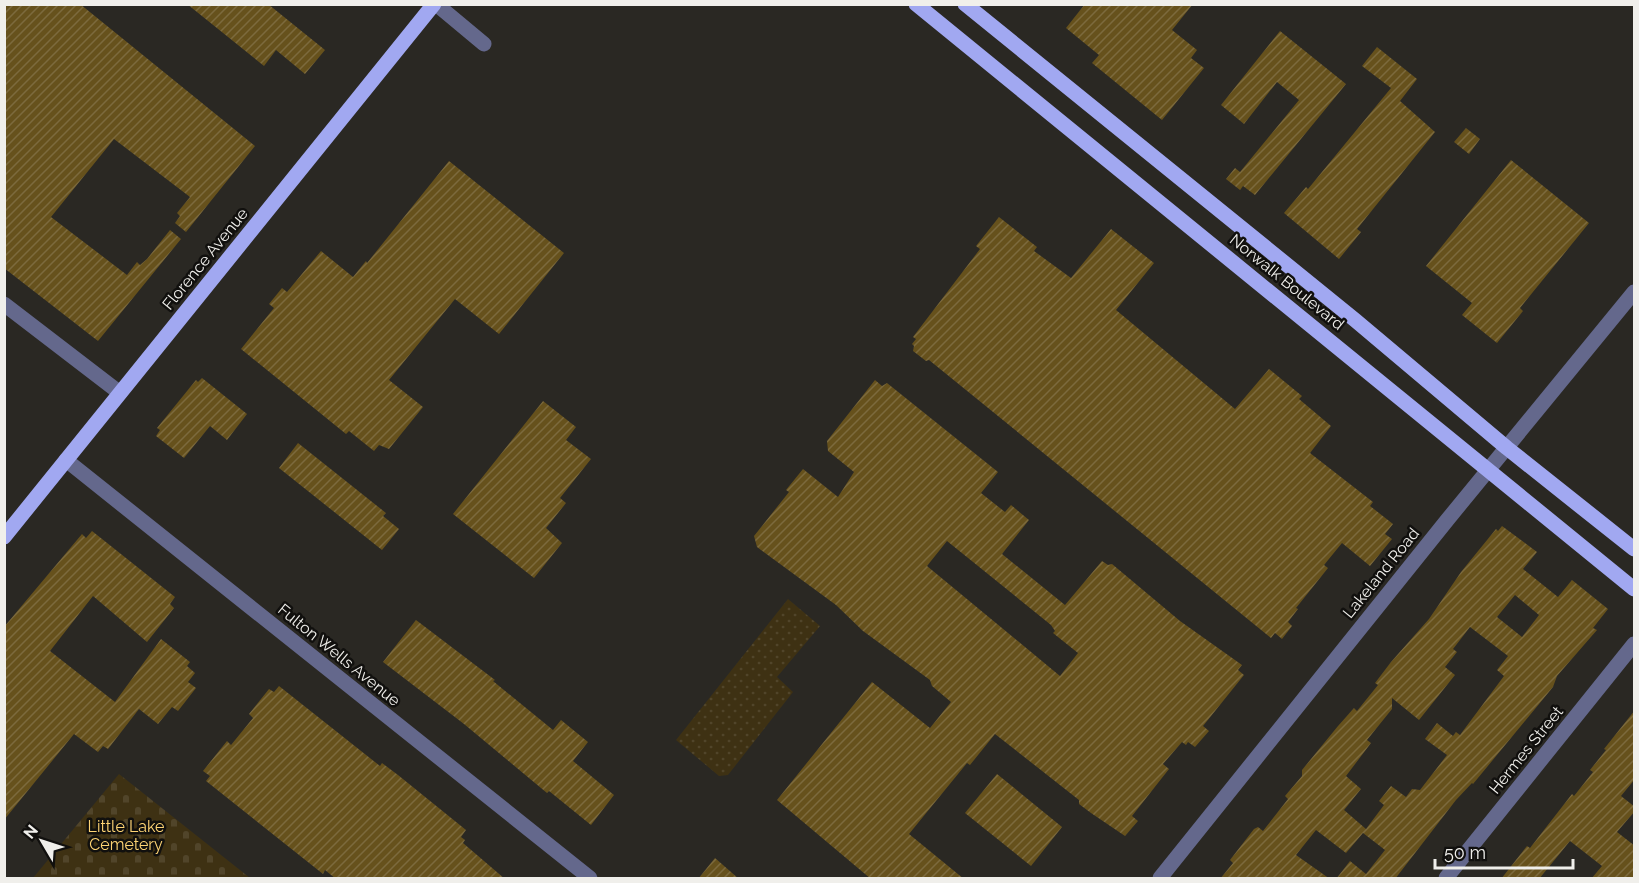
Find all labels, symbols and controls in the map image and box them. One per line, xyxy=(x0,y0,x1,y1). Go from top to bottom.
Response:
street label: Florence Avenue xyxy=(158,204,252,314)
street label: Norwalk Boulevard xyxy=(1226,230,1348,334)
street label: Lakeland Road xyxy=(1339,524,1423,622)
street label: Fulton Wells Avenue xyxy=(274,600,404,710)
street label: Hermes Street xyxy=(1485,702,1567,798)
north arrow xyxy=(12,811,72,871)
park label: Little Lake Cemetery xyxy=(88,817,164,854)
text: N xyxy=(20,821,42,843)
scale bar xyxy=(1435,832,1573,870)
text: 50 m xyxy=(1444,842,1486,863)

